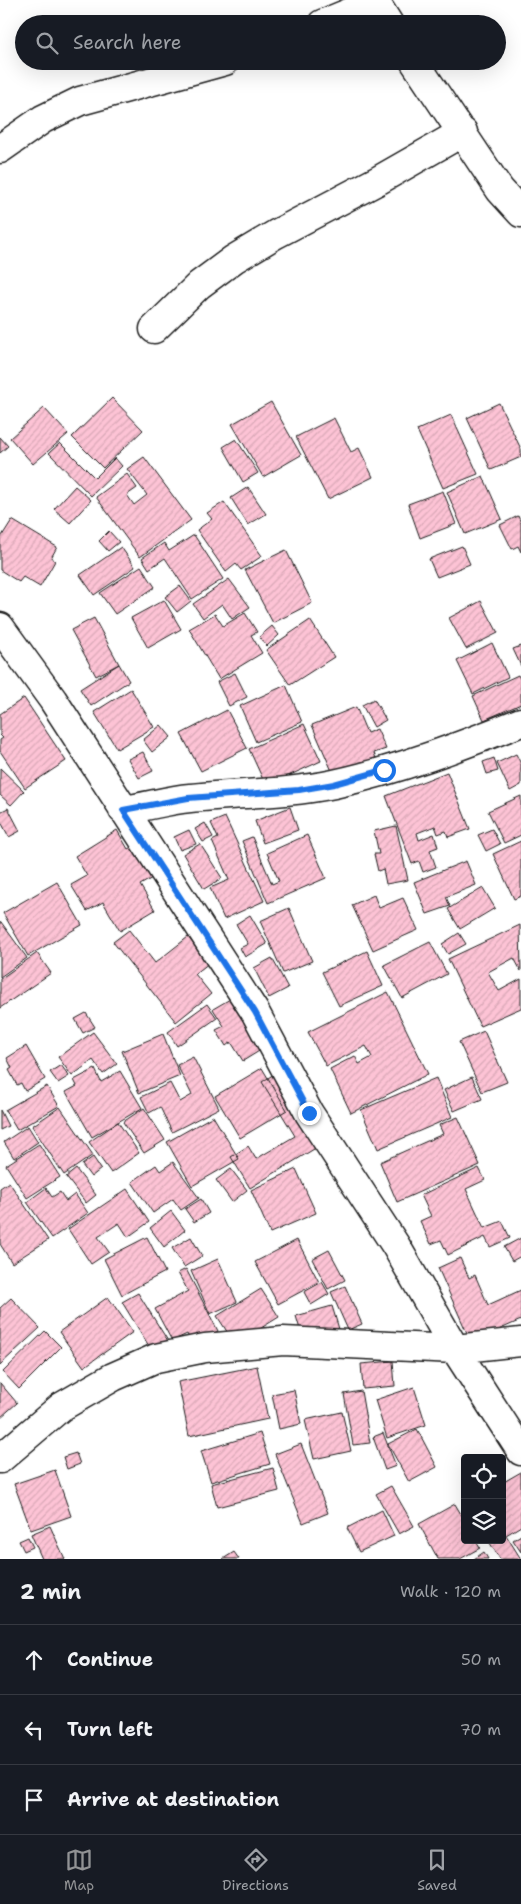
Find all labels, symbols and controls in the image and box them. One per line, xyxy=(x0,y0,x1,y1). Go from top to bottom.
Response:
search box xyxy=(15,15,506,70)
icon: search xyxy=(33,29,61,57)
text: Search here xyxy=(73,30,182,55)
route start xyxy=(373,759,396,782)
route end xyxy=(298,1102,321,1125)
map controls xyxy=(461,1454,506,1544)
button: locate xyxy=(461,1454,506,1499)
button: layers xyxy=(461,1499,506,1544)
text: 2 min xyxy=(20,1578,81,1606)
text: Walk · 120 m xyxy=(400,1581,501,1602)
icon: ahead xyxy=(20,1646,48,1674)
text: Continue xyxy=(67,1647,153,1672)
text: 50 m xyxy=(461,1649,501,1670)
icon: left xyxy=(20,1716,48,1744)
text: Turn left xyxy=(67,1717,153,1742)
text: 70 m xyxy=(460,1719,501,1740)
icon: arrive xyxy=(20,1786,48,1814)
text: Arrive at destination xyxy=(67,1787,279,1812)
tab: Map xyxy=(64,1846,94,1894)
tab: Directions xyxy=(222,1846,289,1894)
tab: Saved xyxy=(417,1846,457,1894)

